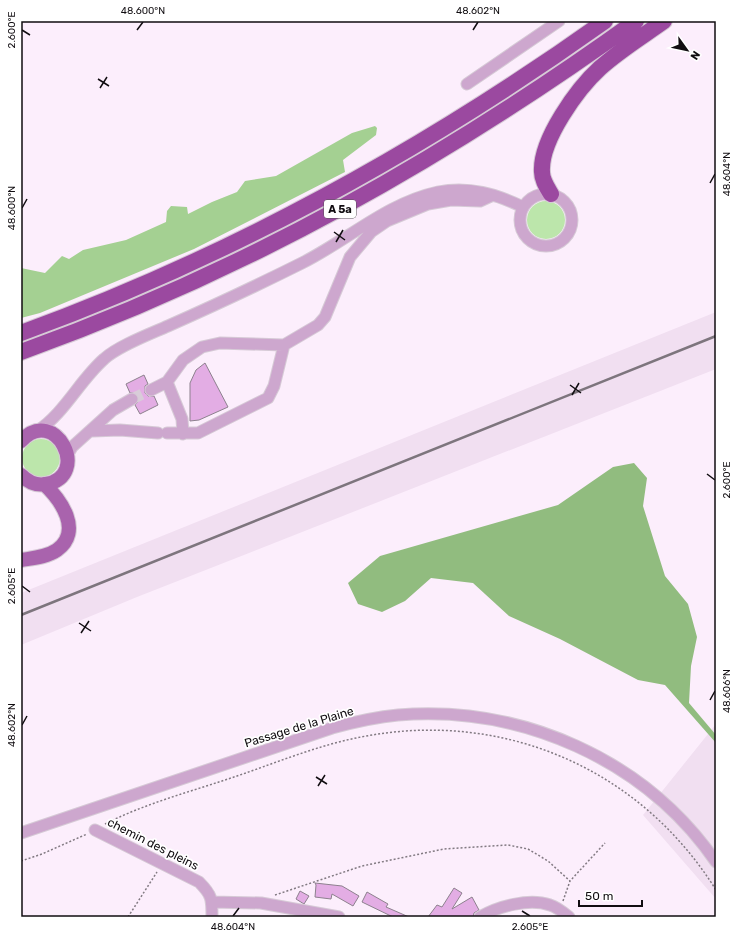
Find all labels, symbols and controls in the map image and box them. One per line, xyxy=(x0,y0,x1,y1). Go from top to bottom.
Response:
text: 48.600°N xyxy=(121,5,165,17)
text: 48.602°N xyxy=(456,5,500,17)
text: 2.600°E xyxy=(6,12,18,48)
north arrow xyxy=(667,30,707,70)
text: N xyxy=(687,48,703,62)
text: 48.604°N xyxy=(721,152,733,196)
text: 48.600°N xyxy=(6,186,18,230)
road number: A 5a xyxy=(324,200,356,218)
text: 2.600°E xyxy=(721,462,733,498)
text: 2.605°E xyxy=(6,568,18,604)
text: 48.606°N xyxy=(721,669,733,713)
text: 48.602°N xyxy=(6,703,18,747)
street label: Passage de la Plaine xyxy=(243,704,355,750)
street label: chemin des pleins xyxy=(105,815,201,873)
scale bar xyxy=(579,882,642,908)
text: 50 m xyxy=(585,889,613,903)
text: 48.604°N xyxy=(211,921,255,933)
text: 2.605°E xyxy=(512,921,548,933)

